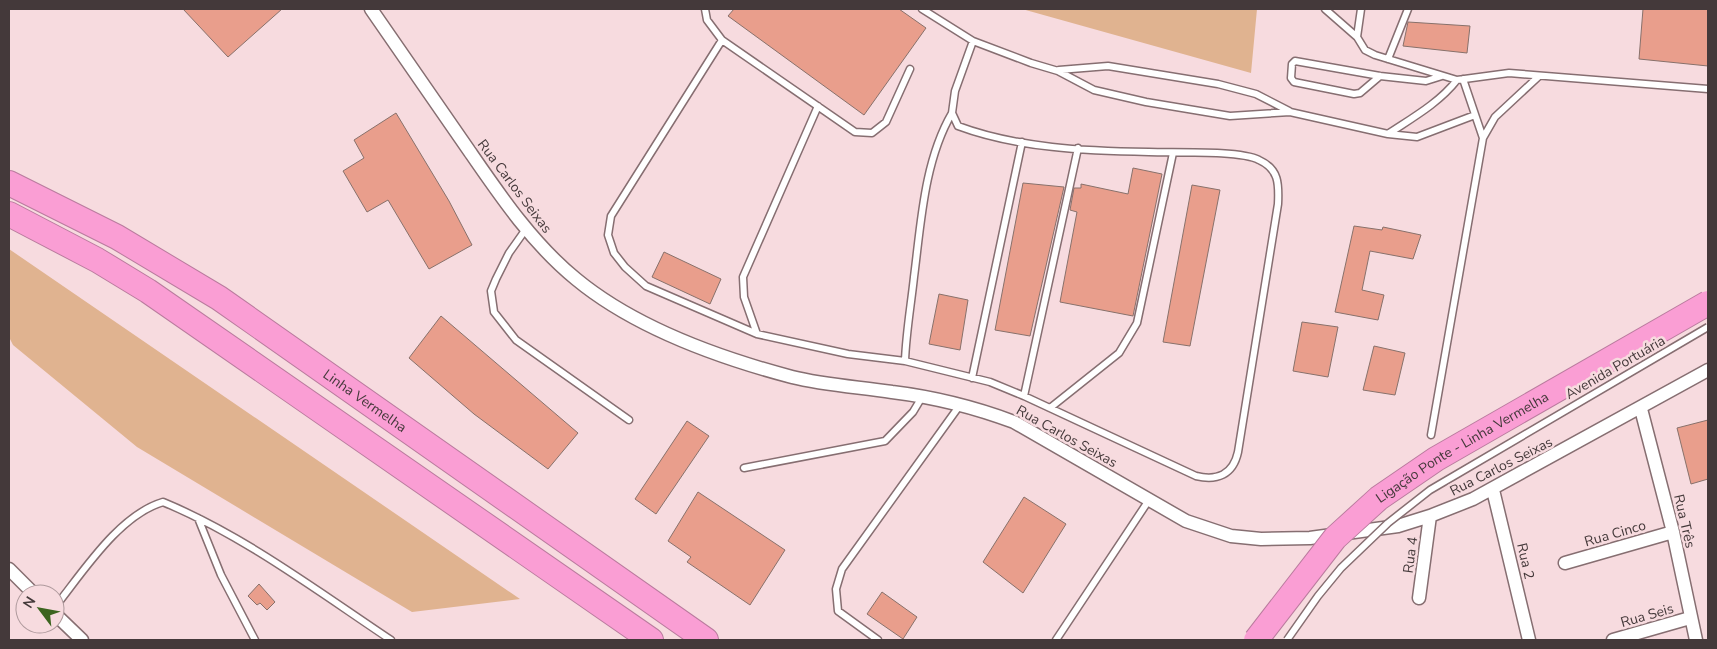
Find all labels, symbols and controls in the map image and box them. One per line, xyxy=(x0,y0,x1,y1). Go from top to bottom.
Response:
street label: Rua Carlos Seixas xyxy=(473,136,556,237)
street label: Avenida Portuária xyxy=(1562,331,1669,404)
street label: Linha Vermelha xyxy=(319,365,410,437)
street label: Ligação Ponte - Linha Vermelha xyxy=(1372,387,1552,508)
street label: Rua Carlos Seixas xyxy=(1013,401,1121,472)
street label: Rua Carlos Seixas xyxy=(1447,432,1556,501)
street label: Rua Três xyxy=(1669,492,1700,550)
street label: Rua Cinco xyxy=(1582,516,1648,551)
street label: Rua 4 xyxy=(1399,536,1422,575)
street label: Rua 2 xyxy=(1512,541,1539,581)
north arrow xyxy=(15,584,65,634)
text: N xyxy=(19,593,40,612)
street label: Rua Seis xyxy=(1618,599,1676,632)

